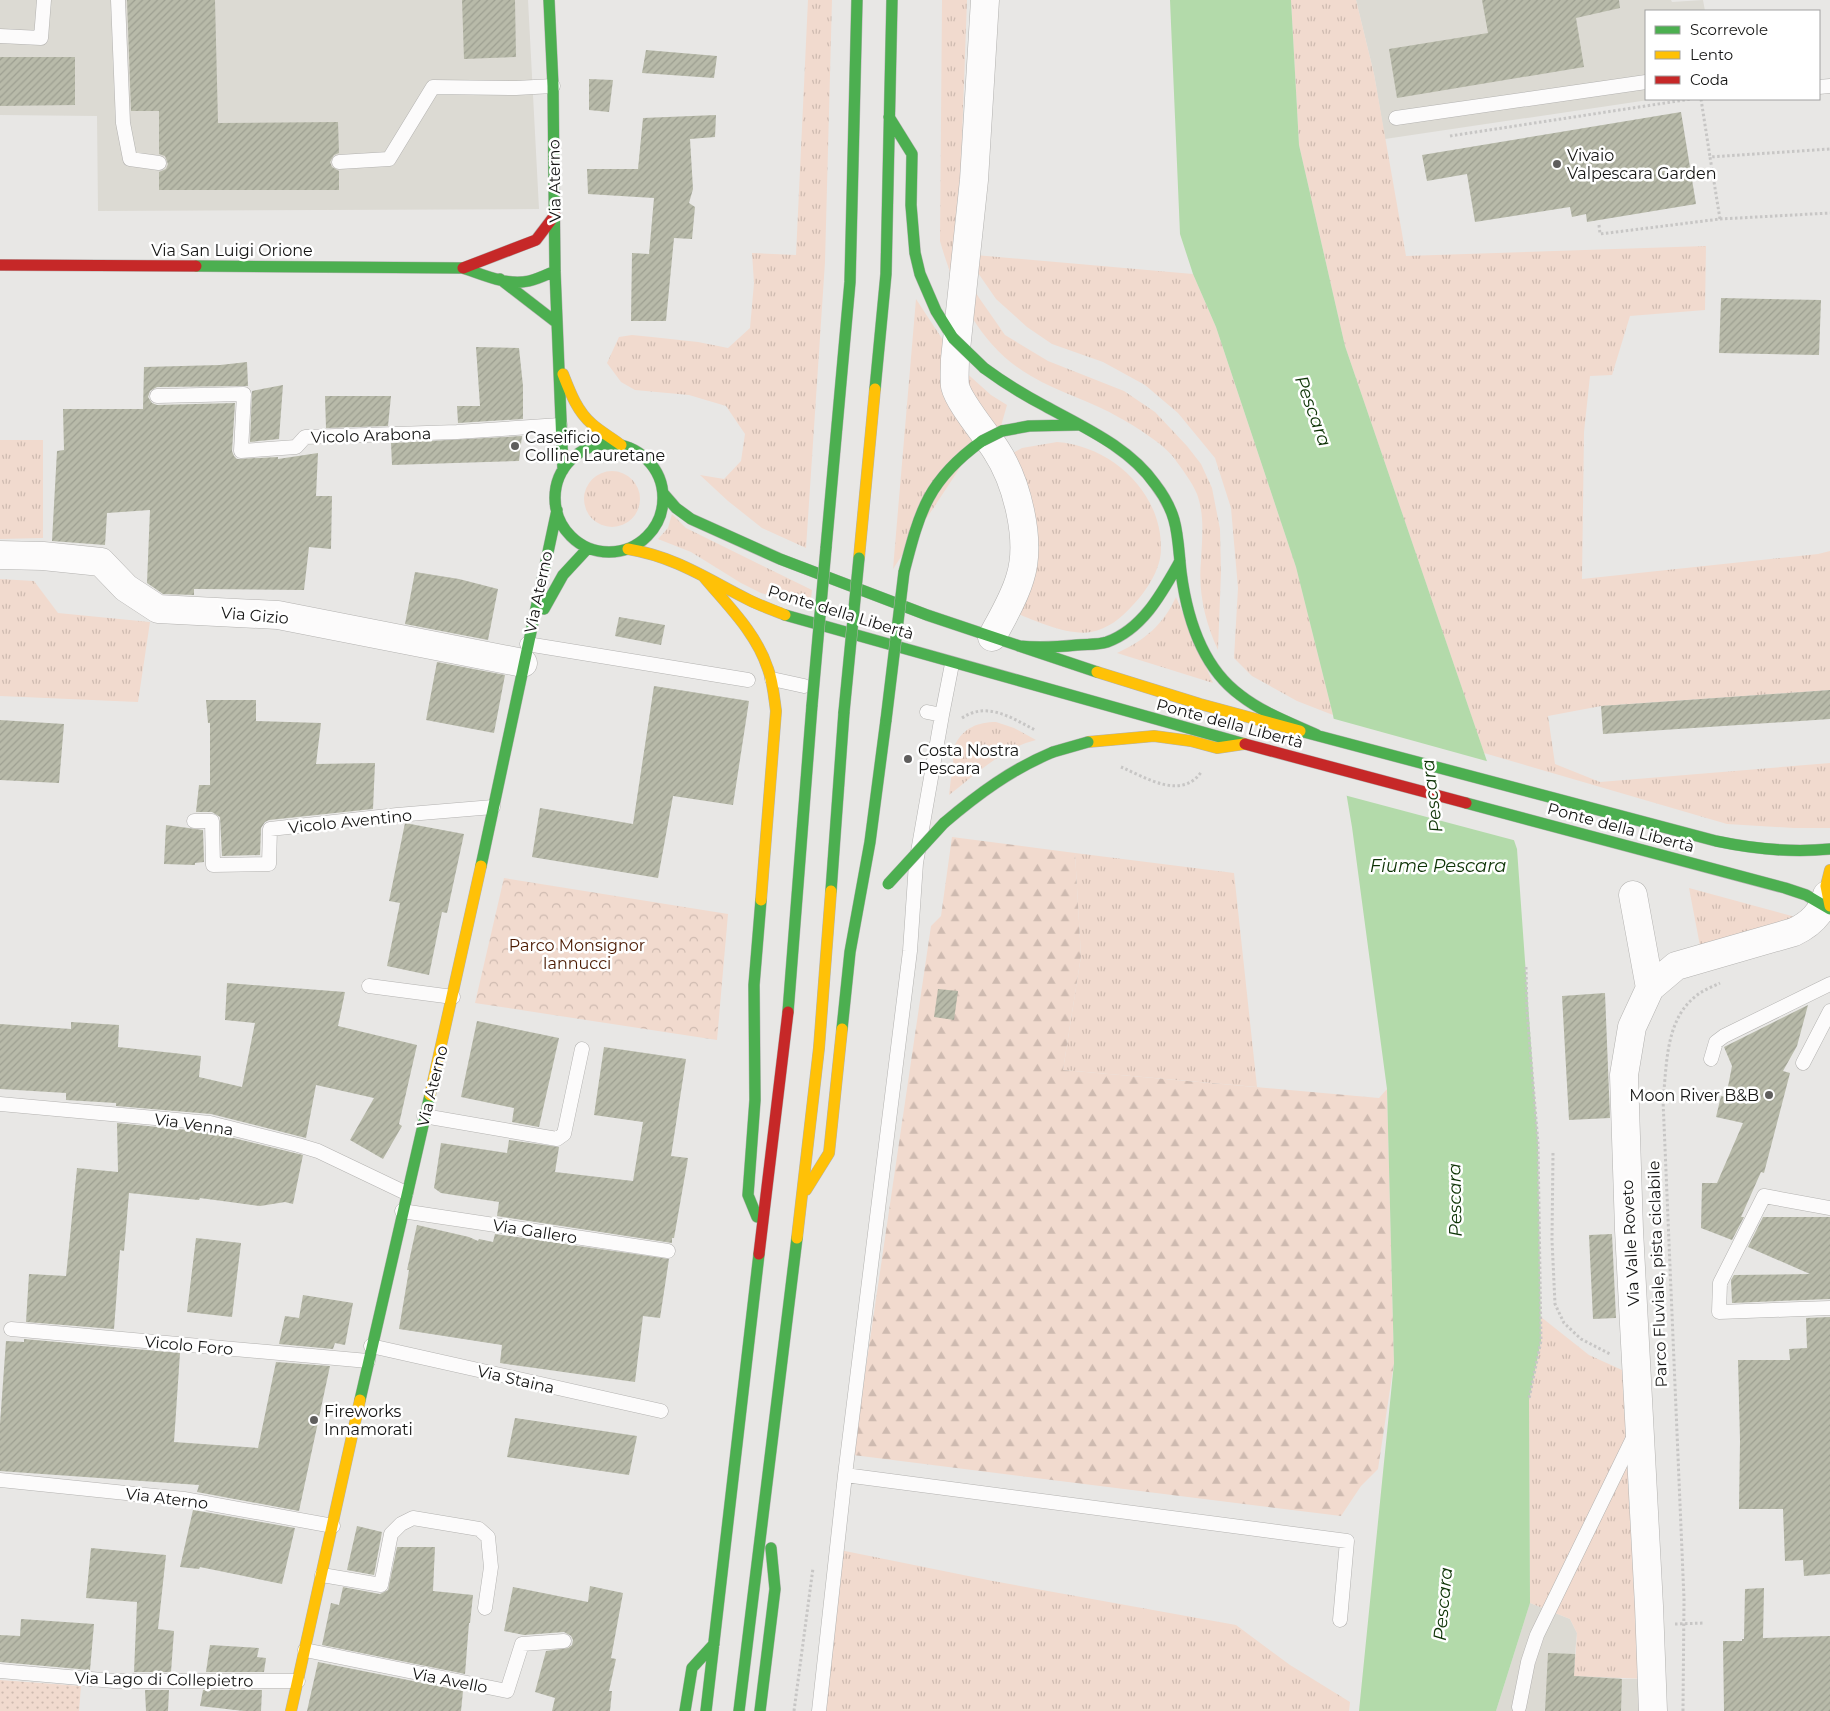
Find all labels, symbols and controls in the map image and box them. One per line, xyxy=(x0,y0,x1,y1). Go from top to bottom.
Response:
legend xyxy=(1645,10,1820,100)
text: Scorrevole xyxy=(1690,20,1768,39)
text: Lento xyxy=(1690,45,1733,64)
text: Coda xyxy=(1690,70,1729,89)
street label: Via Aterno xyxy=(544,139,565,223)
place label: Vivaio Valpescara Garden xyxy=(1567,146,1717,183)
marker: Vivaio Valpescara Garden xyxy=(1551,158,1563,170)
street label: Via San Luigi Orione xyxy=(151,241,313,260)
water label: Pescara xyxy=(1290,373,1336,449)
street label: Vicolo Arabona xyxy=(311,424,432,447)
place label: Caseificio Colline Lauretane xyxy=(525,428,665,465)
marker: Caseificio Colline Lauretane xyxy=(509,440,521,452)
street label: Via Aterno xyxy=(521,549,556,635)
street label: Ponte della Libertà xyxy=(766,581,916,644)
street label: Via Gizio xyxy=(220,603,290,628)
street label: Ponte della Libertà xyxy=(1154,695,1305,752)
place label: Costa Nostra Pescara xyxy=(918,741,1019,778)
marker: Costa Nostra Pescara xyxy=(902,753,914,765)
water label: Pescara xyxy=(1417,758,1447,834)
street label: Ponte della Libertà xyxy=(1545,799,1696,856)
street label: Vicolo Aventino xyxy=(287,806,413,837)
water label: Fiume Pescara xyxy=(1370,855,1506,877)
park label: Parco Monsignor Iannucci xyxy=(509,936,645,973)
street label: Via Aterno xyxy=(413,1043,452,1129)
place label: Moon River B&B xyxy=(1629,1086,1759,1105)
marker: Moon River B&B xyxy=(1763,1089,1775,1101)
street label: Via Venna xyxy=(153,1110,235,1139)
street label: Parco Fluviale, pista ciclabile xyxy=(1644,1160,1671,1388)
water label: Pescara xyxy=(1443,1163,1467,1237)
street label: Via Valle Roveto xyxy=(1618,1179,1643,1307)
street label: Via Gallero xyxy=(491,1215,578,1248)
street label: Vicolo Foro xyxy=(144,1332,234,1359)
street label: Via Staina xyxy=(475,1361,556,1398)
place label: Fireworks Innamorati xyxy=(324,1402,413,1439)
marker: Fireworks Innamorati xyxy=(308,1414,320,1426)
street label: Via Aterno xyxy=(124,1484,209,1513)
water label: Pescara xyxy=(1429,1566,1457,1642)
street label: Via Avello xyxy=(410,1664,489,1697)
street label: Via Lago di Collepietro xyxy=(74,1668,254,1691)

